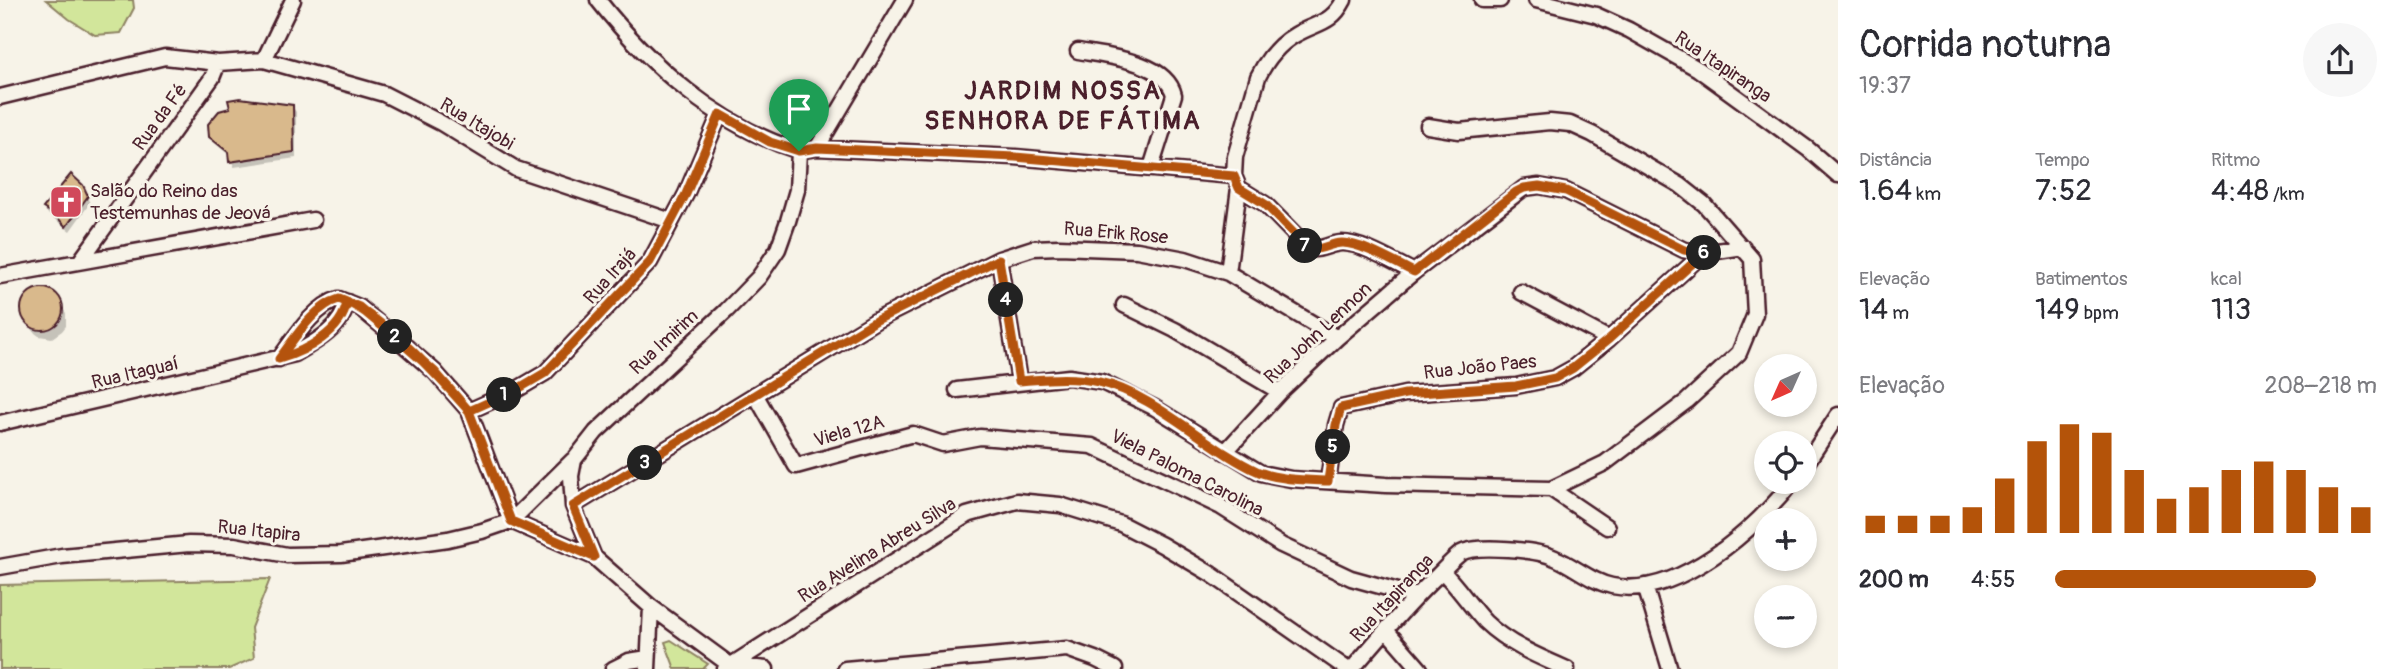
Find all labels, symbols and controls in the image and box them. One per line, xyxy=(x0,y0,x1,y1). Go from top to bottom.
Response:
text: Corrida noturna xyxy=(1859,21,2111,69)
button: share xyxy=(2303,23,2377,97)
street label: Rua Itapiranga xyxy=(1670,26,1776,108)
text: 19:37 xyxy=(1859,71,1911,100)
district label: JARDIM NOSSA SENHORA DE FÁTIMA xyxy=(924,75,1202,137)
street label: Rua da Fé xyxy=(128,79,192,155)
pin xyxy=(769,79,829,151)
icon: arrive xyxy=(780,90,818,128)
street label: Rua Itajobi xyxy=(435,92,519,156)
text: Distância xyxy=(1859,148,1932,172)
text: Tempo xyxy=(2035,148,2090,172)
text: Ritmo xyxy=(2211,148,2260,172)
text: 1.64 xyxy=(1859,172,1912,209)
text: 7:52 xyxy=(2035,172,2092,209)
text: 4:48 xyxy=(2211,172,2269,209)
place label: Salão do Reino das Testemunhas de Jeová xyxy=(90,179,271,225)
text: km xyxy=(1912,182,1941,206)
text: /km xyxy=(2269,182,2305,206)
church icon: Salão do Reino das Testemunhas de Jeová xyxy=(47,183,85,221)
street label: Rua Erik Rose xyxy=(1063,216,1170,250)
pin: 7 xyxy=(1288,229,1322,264)
text: 7 xyxy=(1299,233,1310,257)
pin: 6 xyxy=(1686,236,1722,270)
text: 6 xyxy=(1698,240,1709,264)
street label: Rua Irajá xyxy=(578,243,642,309)
text: Elevação xyxy=(1859,267,1930,291)
text: Batimentos xyxy=(2035,267,2127,291)
text: kcal xyxy=(2211,267,2242,291)
street label: Rua John Lennon xyxy=(1259,277,1377,389)
pin: 4 xyxy=(988,282,1024,318)
text: 4 xyxy=(1000,287,1011,311)
text: 14 xyxy=(1859,291,1888,328)
text: 149 xyxy=(2035,291,2080,328)
text: 113 xyxy=(2211,291,2251,328)
text: m xyxy=(1888,301,1909,325)
text: bpm xyxy=(2080,301,2119,325)
street label: Rua Imirim xyxy=(624,304,704,380)
pin: 2 xyxy=(378,320,412,354)
text: 2 xyxy=(389,324,400,348)
street label: Rua João Paes xyxy=(1422,349,1538,385)
street label: Rua Itaguaí xyxy=(89,351,181,395)
north arrow xyxy=(1754,354,1816,416)
map controls xyxy=(1754,354,1817,648)
text: Elevação xyxy=(1859,371,1945,400)
text: 208–218 m xyxy=(2264,371,2377,400)
pin: 1 xyxy=(486,378,522,412)
text: 1 xyxy=(500,382,507,406)
street label: Viela 12A xyxy=(811,410,887,452)
street label: Viela Paloma Carolina xyxy=(1106,424,1268,522)
pin: 5 xyxy=(1316,430,1350,464)
button: locate xyxy=(1754,431,1817,494)
text: 5 xyxy=(1327,434,1338,458)
pin: 3 xyxy=(628,446,662,480)
text: 3 xyxy=(639,450,650,474)
street label: Rua Avelina Abreu Silva xyxy=(794,492,960,608)
button: + xyxy=(1754,508,1817,571)
street label: Rua Itapira xyxy=(216,515,302,547)
street label: Rua Itapiranga xyxy=(1345,549,1439,647)
text: 200 m xyxy=(1859,565,1929,594)
text: 4:55 xyxy=(1971,565,2015,594)
button: − xyxy=(1754,585,1817,648)

